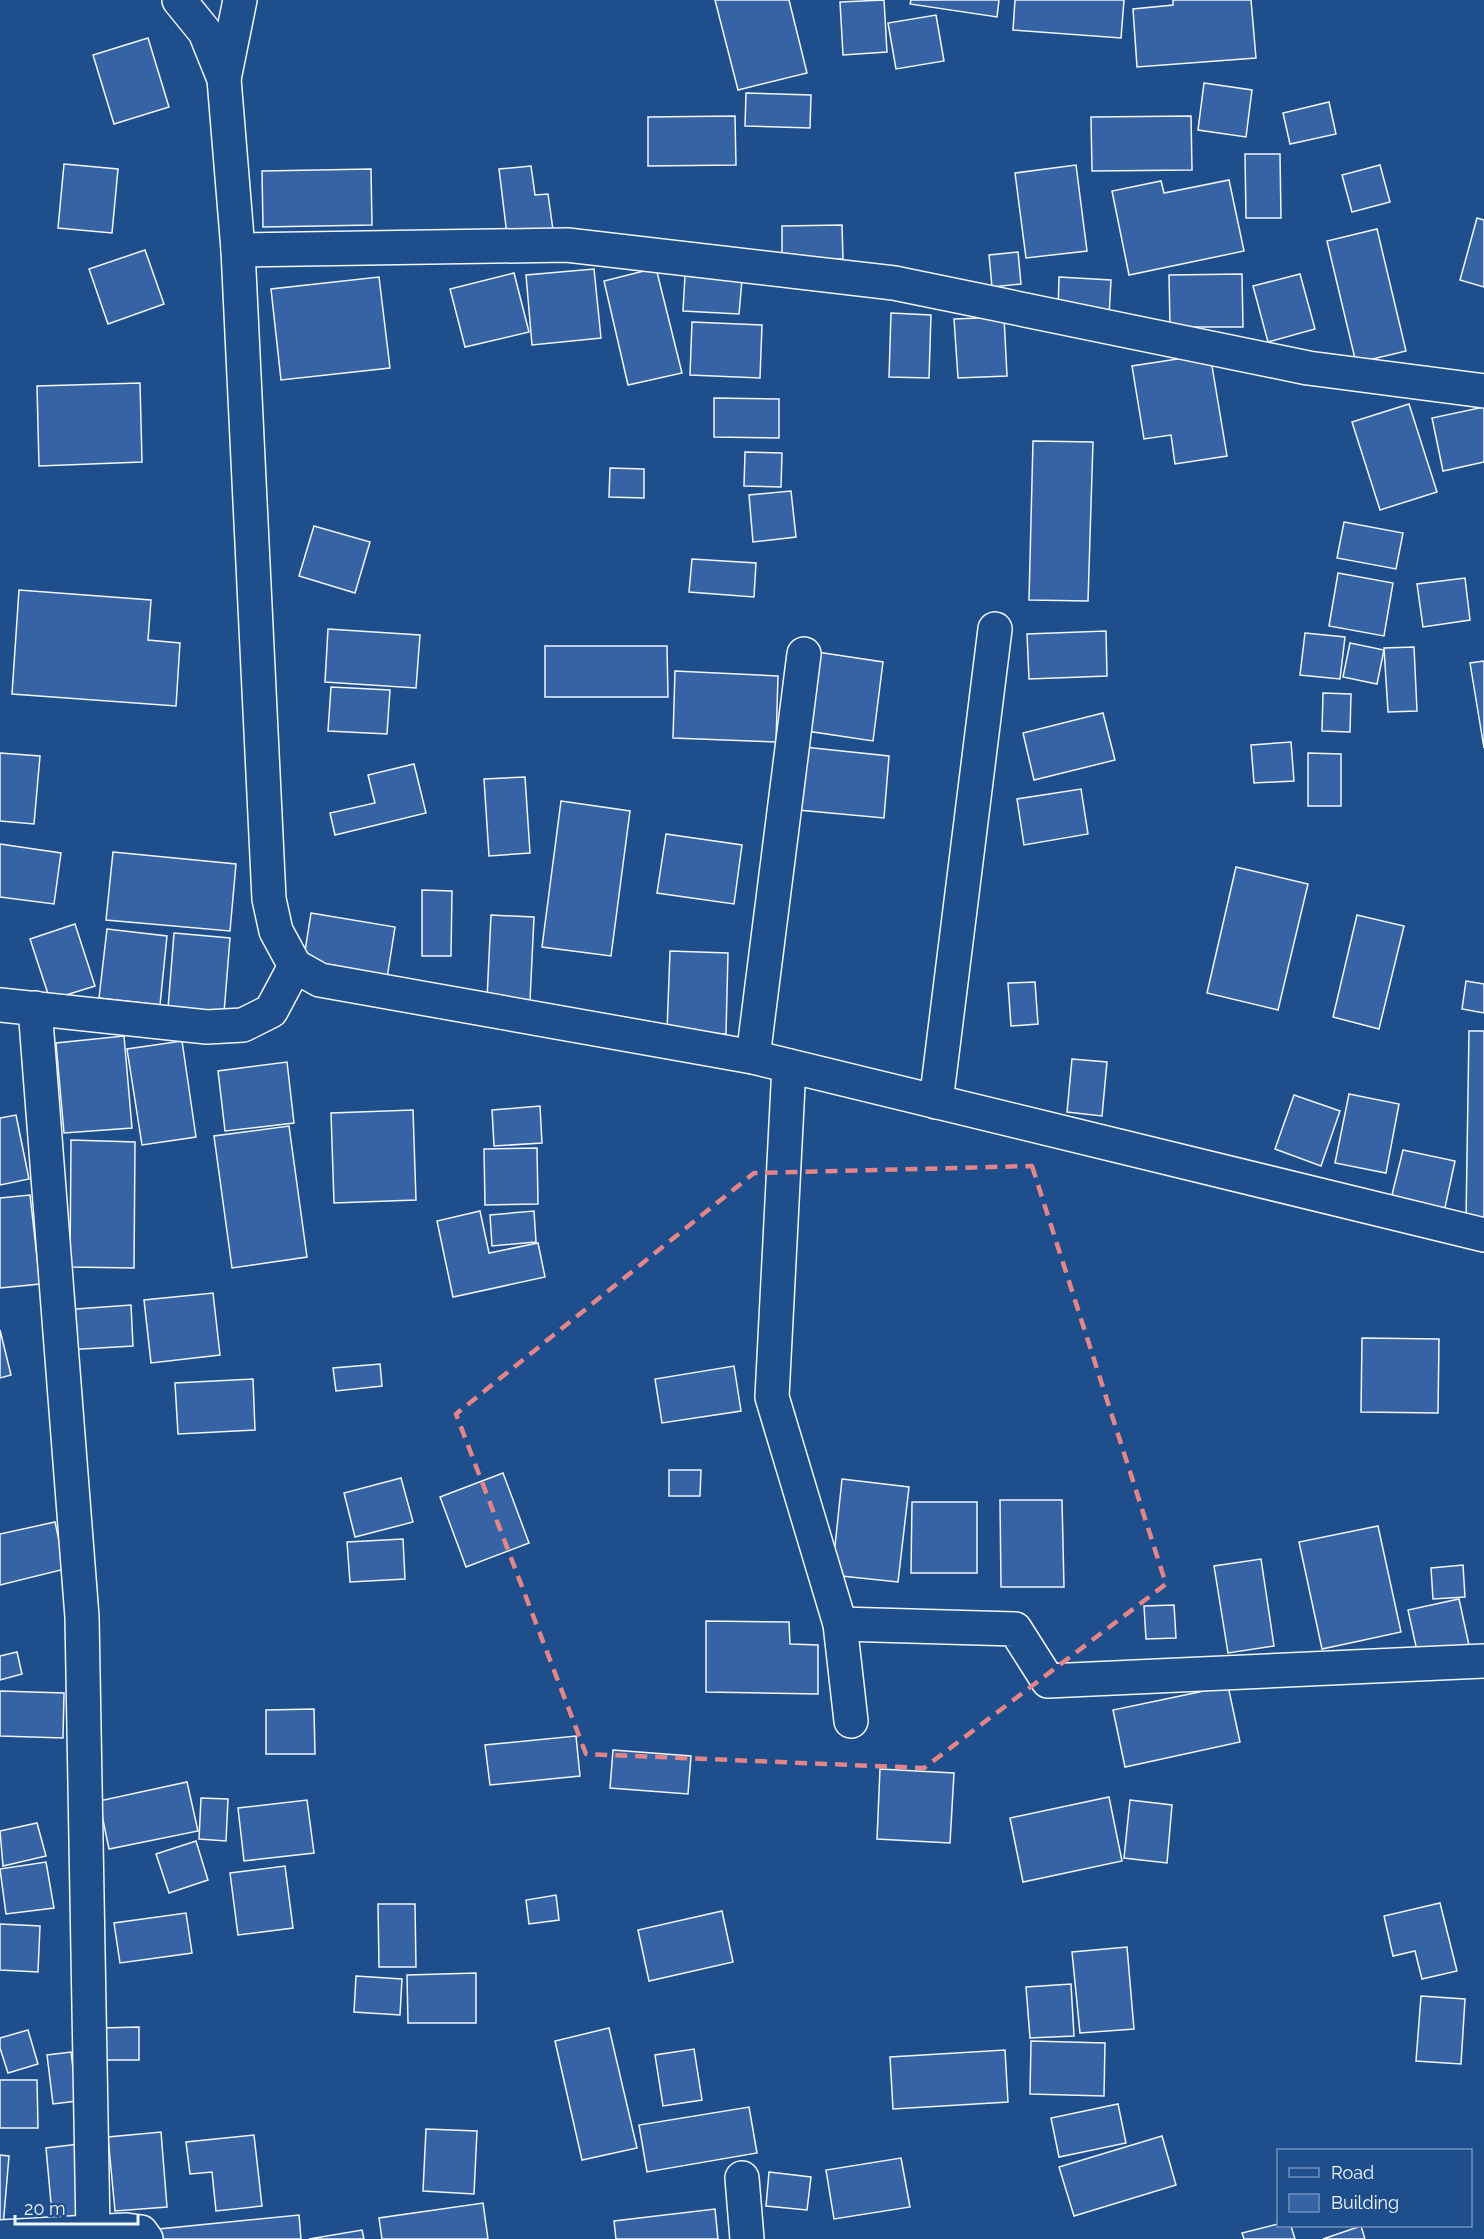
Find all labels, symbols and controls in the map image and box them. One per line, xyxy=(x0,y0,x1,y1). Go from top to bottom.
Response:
legend xyxy=(1277,2149,1472,2227)
text: Road xyxy=(1331,2162,1374,2183)
scale bar xyxy=(15,2188,138,2226)
text: Building xyxy=(1331,2192,1399,2213)
text: 20 m xyxy=(24,2198,66,2219)

